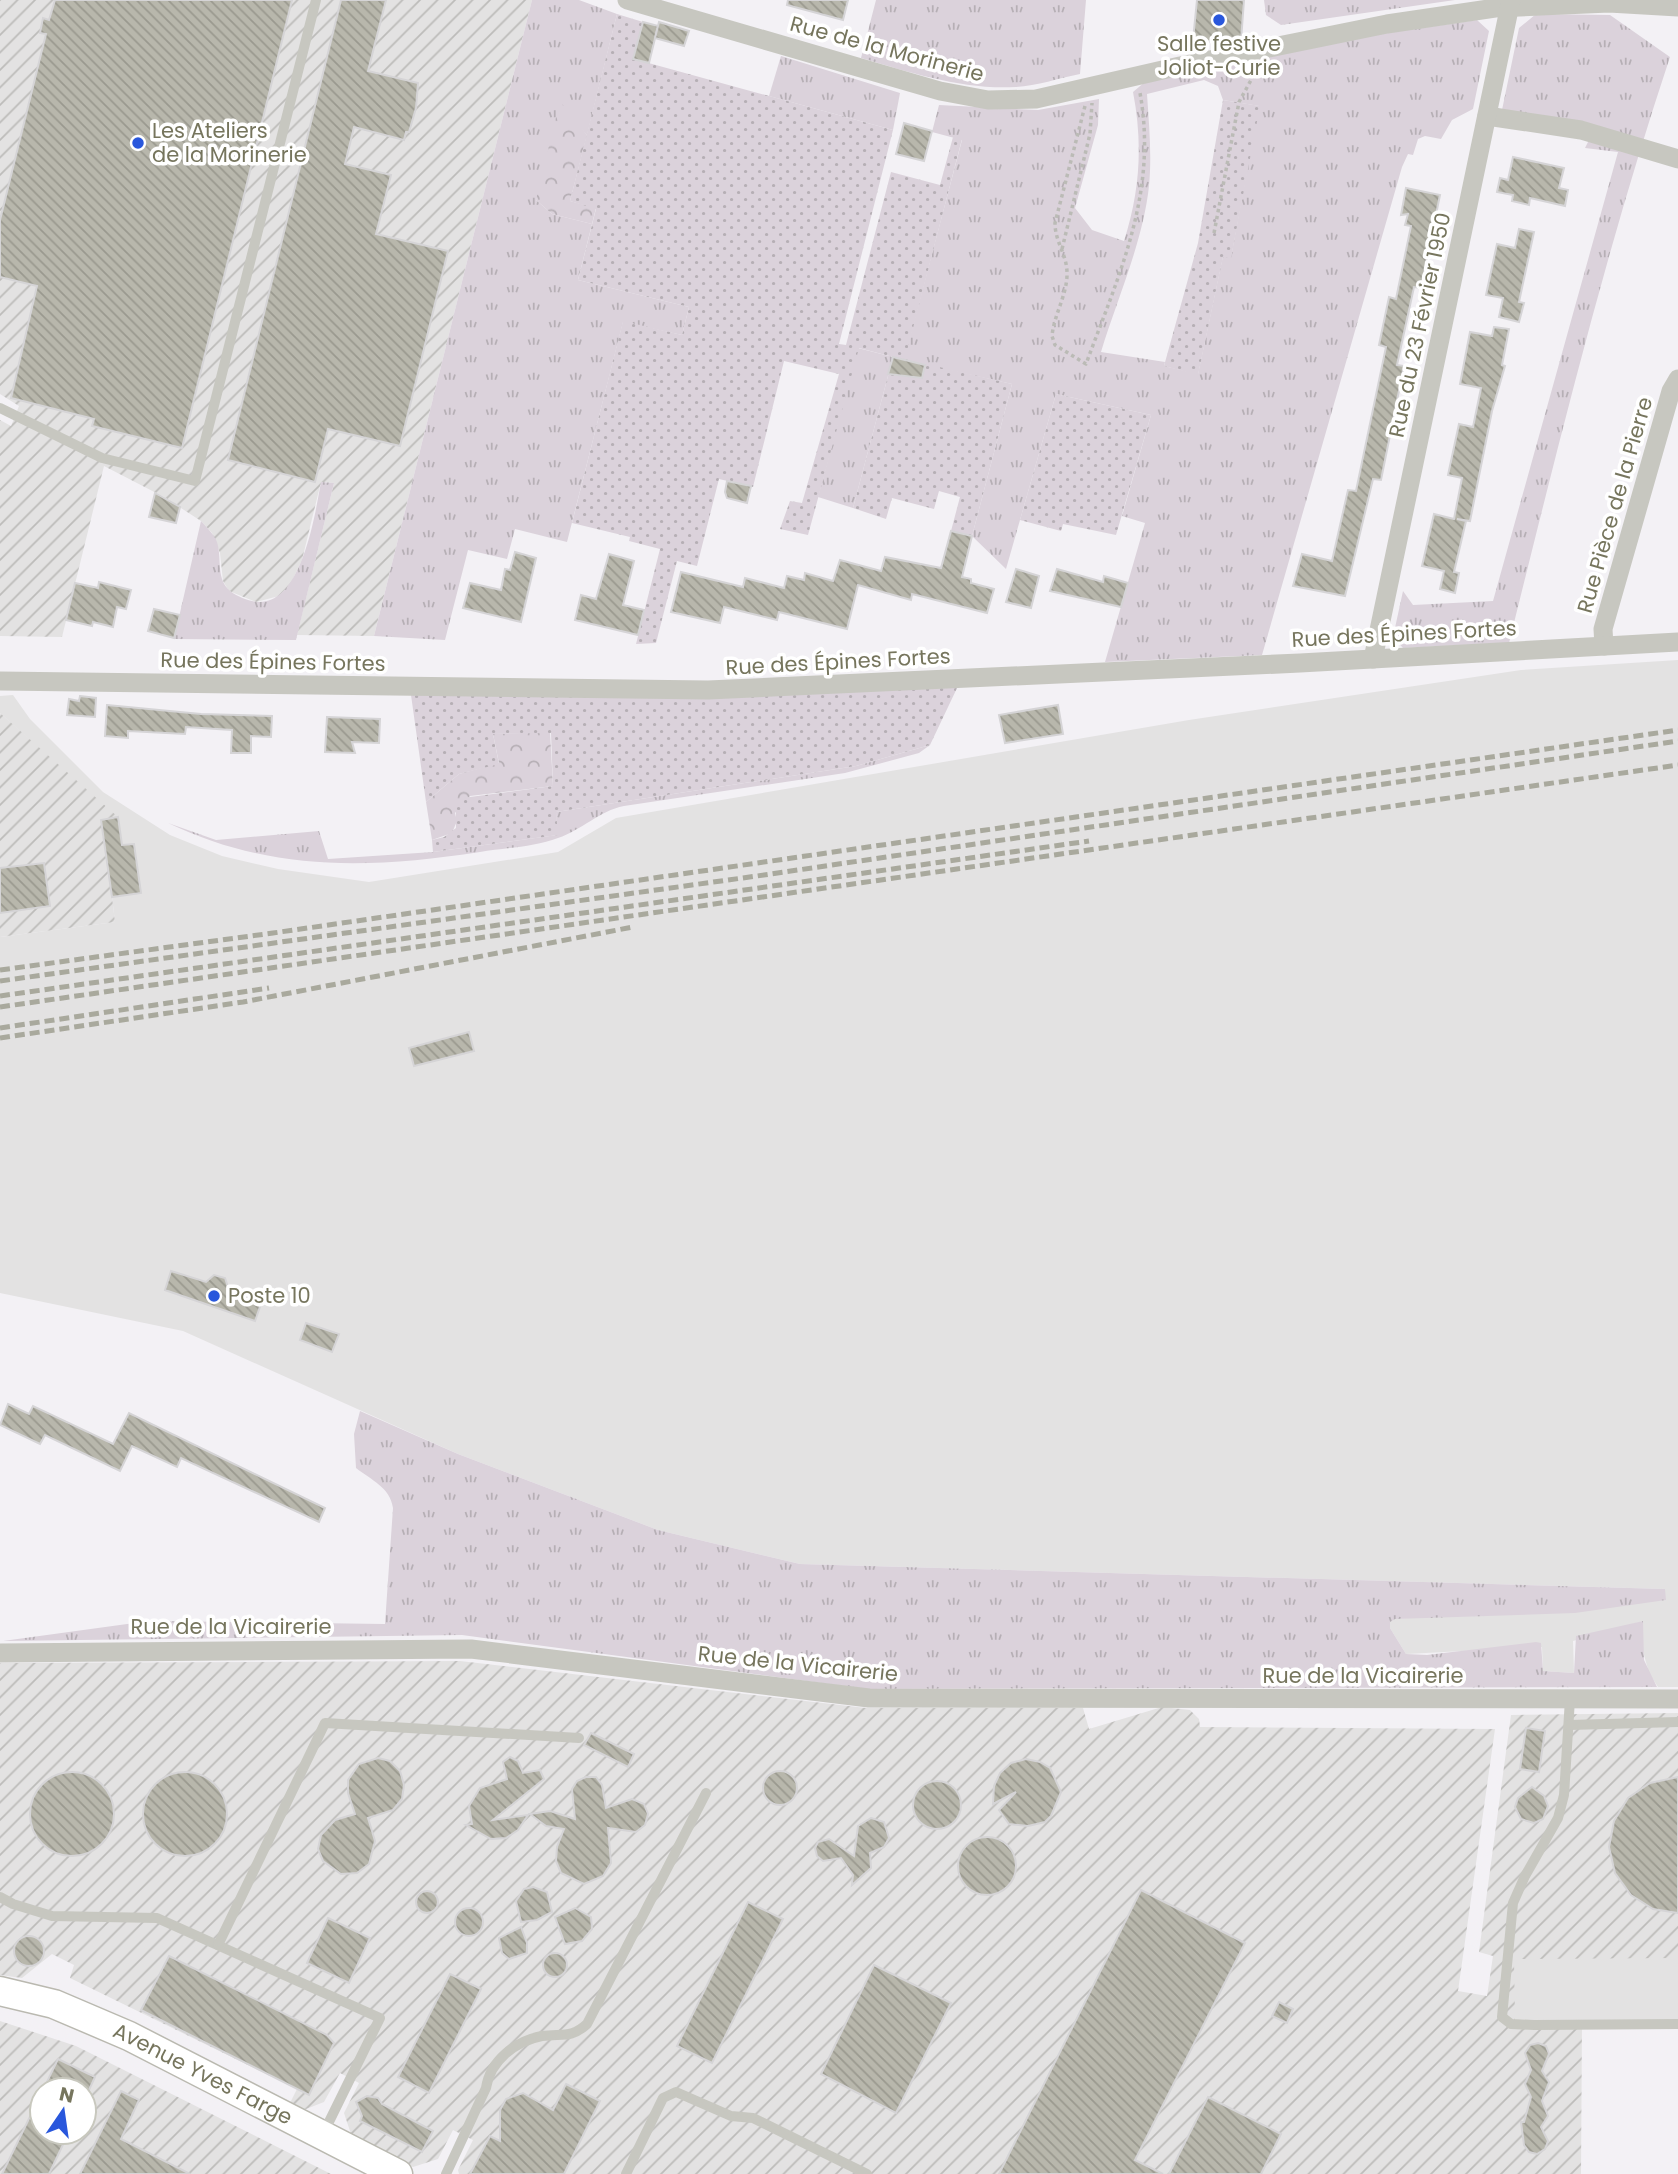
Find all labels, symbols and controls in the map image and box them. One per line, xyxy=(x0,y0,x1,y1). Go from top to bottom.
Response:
street label: Rue de la Morinerie xyxy=(787,9,987,88)
marker: Salle festive Joliot-Curie xyxy=(1211,12,1227,28)
place label: Salle festive Joliot-Curie xyxy=(1157,29,1281,82)
place label: Les Ateliers de la Morinerie xyxy=(152,116,307,169)
marker: Les Ateliers de la Morinerie xyxy=(130,135,146,151)
street label: Rue du 23 Février 1950 xyxy=(1381,210,1458,440)
street label: Rue Pièce de la Pierre xyxy=(1570,393,1659,616)
street label: Rue des Épines Fortes xyxy=(1291,613,1517,654)
street label: Rue des Épines Fortes xyxy=(725,641,951,682)
street label: Rue des Épines Fortes xyxy=(160,645,386,678)
place label: Poste 10 xyxy=(228,1281,311,1310)
marker: Poste 10 xyxy=(206,1288,222,1304)
street label: Rue de la Vicairerie xyxy=(131,1612,331,1641)
street label: Rue de la Vicairerie xyxy=(697,1639,900,1688)
street label: Rue de la Vicairerie xyxy=(1263,1661,1463,1690)
street label: Avenue Yves Farge xyxy=(109,2016,298,2132)
north arrow xyxy=(28,2076,98,2146)
text: N xyxy=(57,2080,77,2110)

